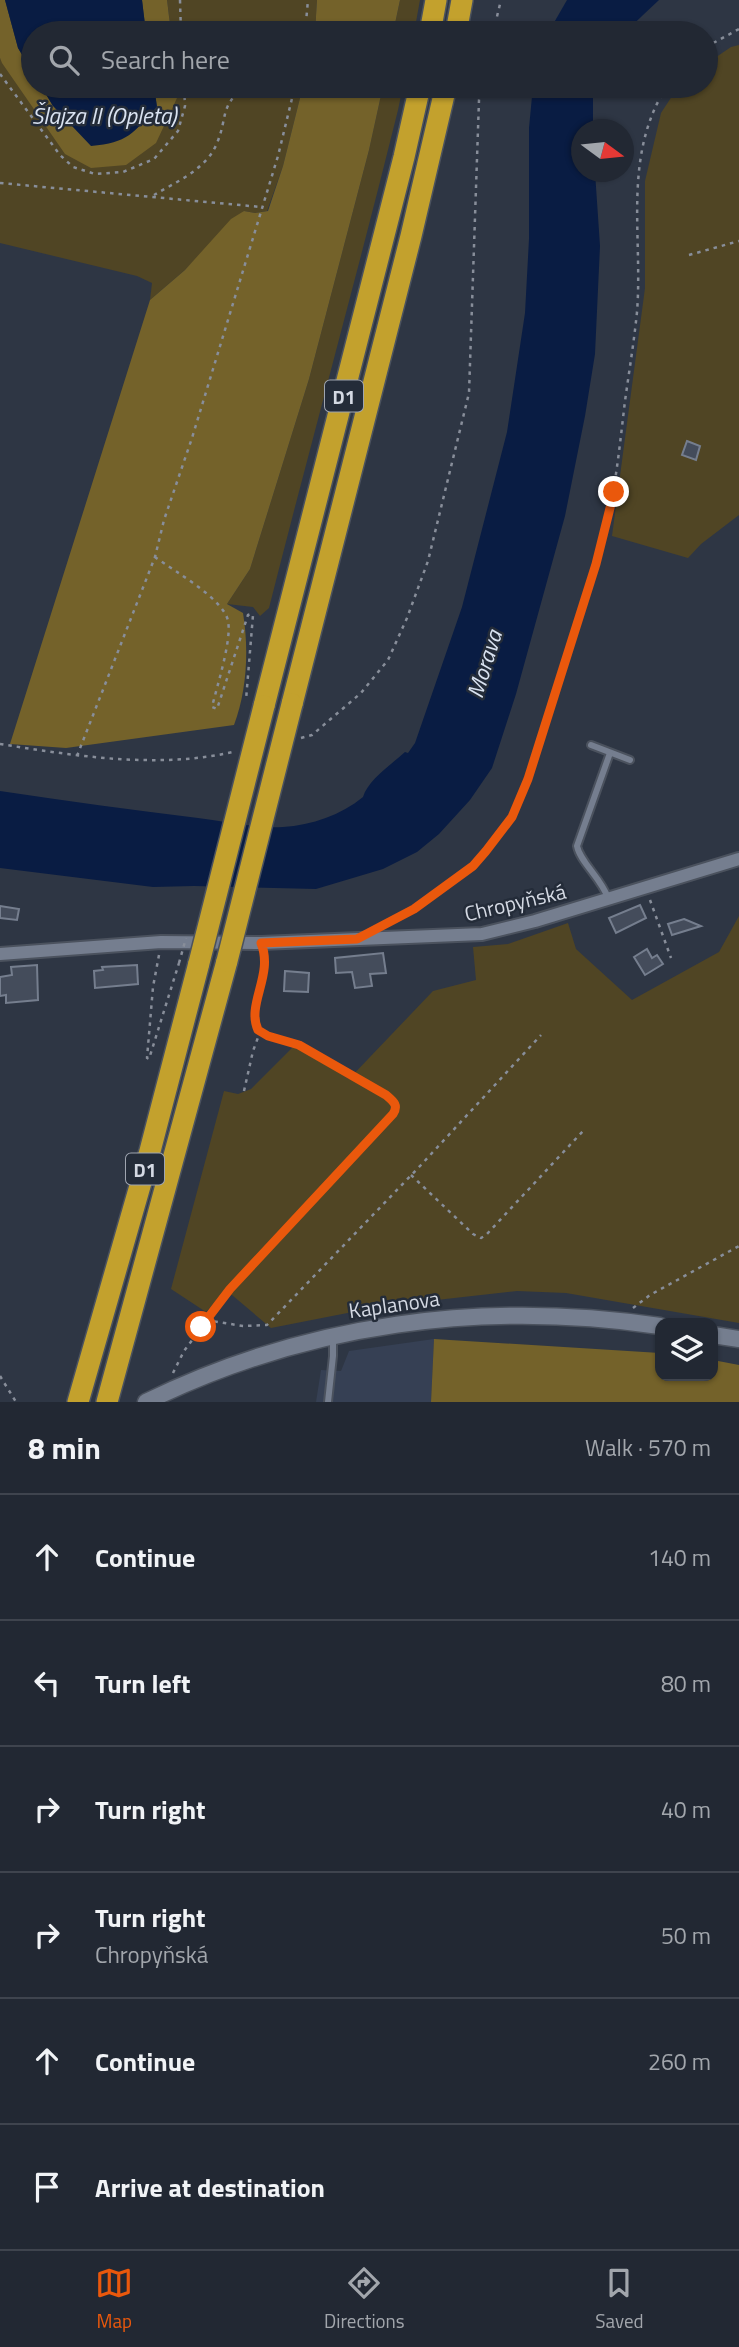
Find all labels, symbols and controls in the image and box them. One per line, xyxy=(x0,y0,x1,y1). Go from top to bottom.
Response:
search box xyxy=(21,21,718,98)
text: Search here xyxy=(101,40,230,79)
icon: search xyxy=(45,41,83,79)
water label: Šlajza II (Opleta) xyxy=(32,98,178,133)
north arrow xyxy=(571,119,634,182)
road number: D1 xyxy=(325,380,363,412)
route end xyxy=(598,476,629,507)
water label: Morava xyxy=(457,624,511,702)
street label: Chropyňská xyxy=(461,875,569,929)
road number: D1 xyxy=(126,1154,164,1184)
street label: Kaplanova xyxy=(346,1282,442,1326)
route start xyxy=(185,1311,216,1342)
map controls xyxy=(655,1318,718,1381)
button: layers xyxy=(655,1318,718,1381)
text: 8 min xyxy=(28,1425,101,1471)
text: Walk · 570 m xyxy=(585,1430,711,1465)
icon: ahead xyxy=(28,1538,66,1576)
text: Continue xyxy=(95,1538,195,1577)
text: 140 m xyxy=(648,1540,711,1575)
icon: left xyxy=(28,1664,66,1702)
text: Turn left xyxy=(95,1664,190,1703)
text: 80 m xyxy=(661,1666,711,1701)
icon: right xyxy=(28,1790,66,1828)
text: Turn right xyxy=(95,1790,206,1829)
text: 40 m xyxy=(661,1792,711,1827)
text: Turn right xyxy=(95,1898,206,1937)
icon: right xyxy=(28,1916,66,1954)
text: 50 m xyxy=(661,1918,711,1953)
text: Chropyňská xyxy=(95,1937,208,1972)
icon: ahead xyxy=(28,2042,66,2080)
text: Continue xyxy=(95,2042,195,2081)
text: 260 m xyxy=(648,2044,711,2079)
icon: arrive xyxy=(28,2168,66,2206)
text: Arrive at destination xyxy=(95,2168,325,2207)
tab: Map xyxy=(95,2264,133,2335)
tab: Directions xyxy=(324,2264,405,2335)
tab: Saved xyxy=(595,2264,644,2335)

